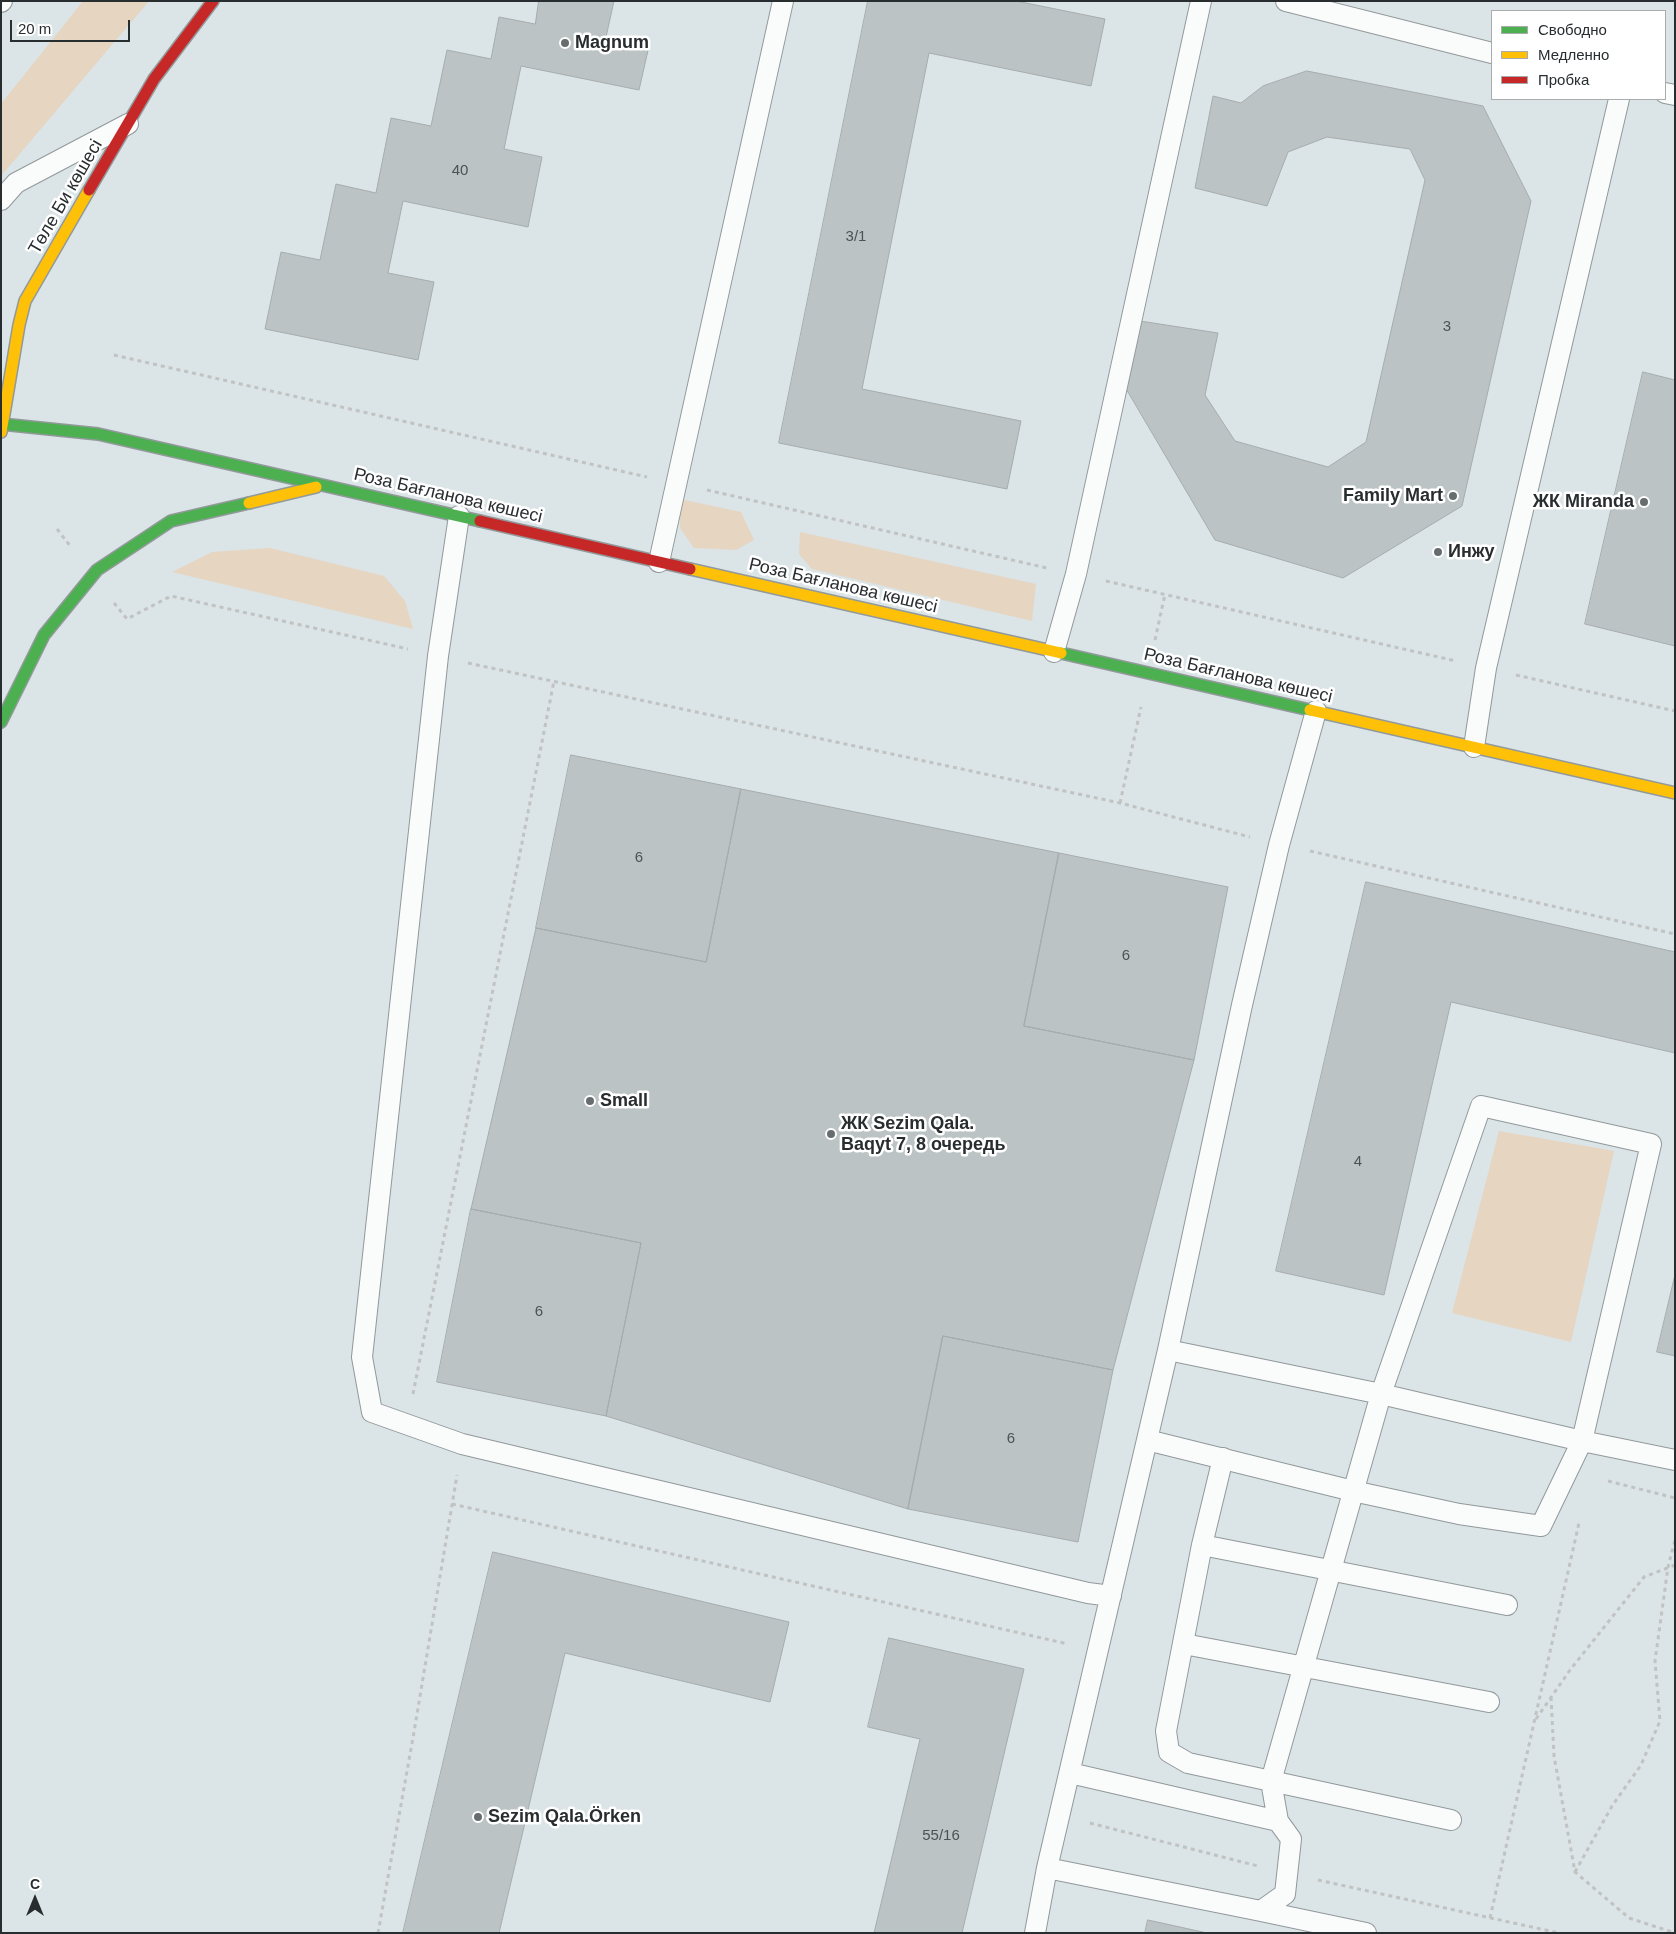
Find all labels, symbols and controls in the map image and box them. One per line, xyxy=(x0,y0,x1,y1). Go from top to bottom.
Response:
scale bar xyxy=(12,10,132,42)
legend xyxy=(1491,10,1666,100)
text: 20 m xyxy=(18,20,51,37)
text: Свободно xyxy=(1538,21,1607,38)
place label: Magnum xyxy=(575,32,649,54)
marker: Magnum xyxy=(559,37,571,49)
text: Медленно xyxy=(1538,46,1609,63)
text: Пробка xyxy=(1538,71,1589,88)
street label: Төле Би көшесі xyxy=(24,136,108,258)
house number: 40 xyxy=(452,162,468,180)
house number: 3/1 xyxy=(846,228,866,246)
house number: 3 xyxy=(1443,318,1451,336)
street label: Роза Бағланова көшесі xyxy=(352,464,544,528)
place label: Family Mart xyxy=(1343,485,1443,507)
marker: Family Mart xyxy=(1447,490,1459,502)
place label: ЖК Miranda xyxy=(1533,491,1634,513)
marker: ЖК Miranda xyxy=(1638,496,1650,508)
place label: Инжу xyxy=(1448,541,1495,563)
marker: Инжу xyxy=(1432,546,1444,558)
street label: Роза Бағланова көшесі xyxy=(747,554,939,618)
street label: Роза Бағланова көшесі xyxy=(1142,644,1334,708)
house number: 6 xyxy=(635,849,643,867)
house number: 6 xyxy=(1122,947,1130,965)
place label: Small xyxy=(600,1090,648,1112)
marker: Small xyxy=(584,1095,596,1107)
place label: ЖК Sezim Qala. Baqyt 7, 8 очередь xyxy=(841,1113,1006,1156)
marker: ЖК Sezim Qala. Baqyt 7, 8 очередь xyxy=(825,1128,837,1140)
house number: 4 xyxy=(1354,1153,1362,1171)
house number: 6 xyxy=(535,1303,543,1321)
house number: 6 xyxy=(1007,1430,1015,1448)
place label: Sezim Qala.Örken xyxy=(488,1806,641,1828)
marker: Sezim Qala.Örken xyxy=(472,1811,484,1823)
house number: 55/16 xyxy=(922,1827,960,1845)
north arrow xyxy=(10,1874,60,1924)
text: С xyxy=(30,1876,40,1892)

